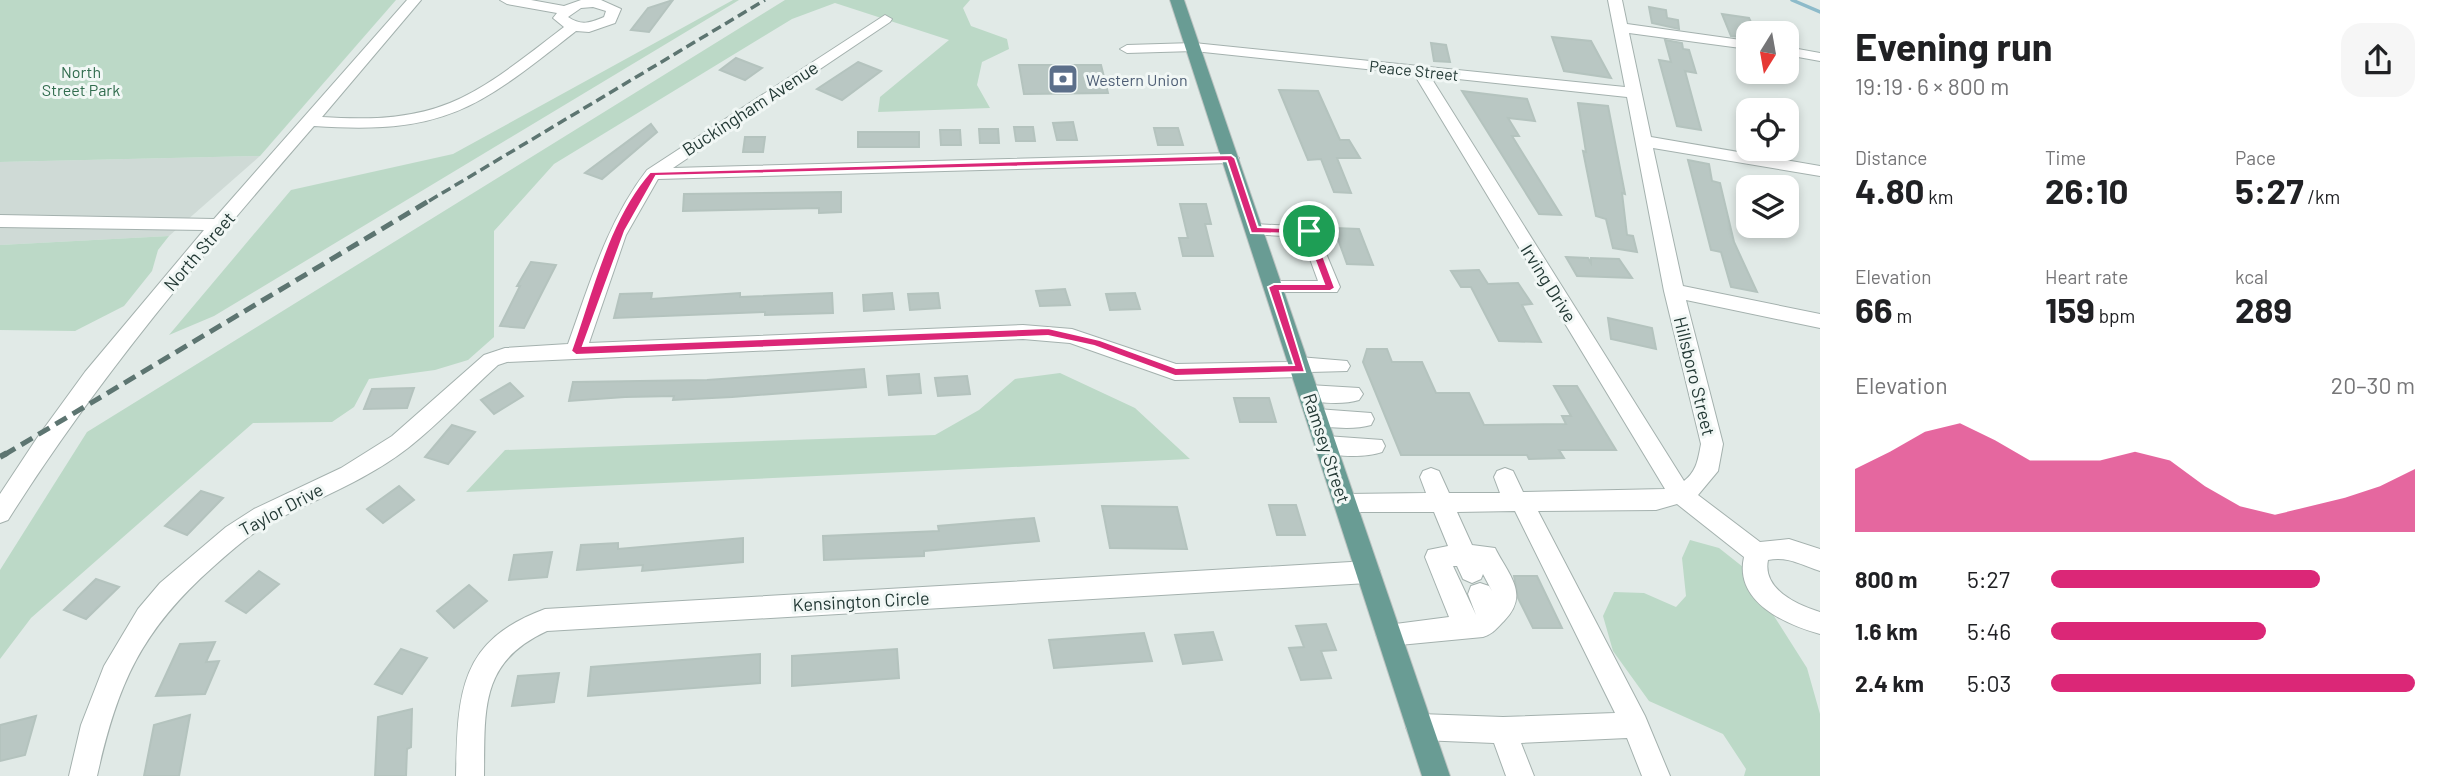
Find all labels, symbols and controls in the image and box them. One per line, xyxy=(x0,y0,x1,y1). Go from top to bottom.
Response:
north arrow xyxy=(1736,21,1799,84)
map controls xyxy=(1736,21,1799,238)
text: Evening run xyxy=(1855,23,2053,69)
button: share xyxy=(2341,23,2415,97)
street label: Buckingham Avenue xyxy=(678,56,822,160)
street label: Peace Street xyxy=(1369,56,1459,84)
park label: North Street Park xyxy=(42,62,120,99)
bank icon: Western Union xyxy=(1046,62,1080,96)
place label: Western Union xyxy=(1086,70,1188,89)
text: 19:19 · 6 × 800 m xyxy=(1855,72,2009,100)
button: locate xyxy=(1736,98,1799,161)
text: Distance xyxy=(1855,146,1927,169)
text: Time xyxy=(2045,146,2086,169)
text: Pace xyxy=(2235,146,2276,169)
text: 4.80 xyxy=(1855,169,1925,211)
text: 26:10 xyxy=(2045,169,2128,211)
text: 5:27 xyxy=(2235,169,2304,211)
button: layers xyxy=(1736,175,1799,238)
text: km xyxy=(1925,185,1954,208)
text: /km xyxy=(2304,185,2340,208)
pin xyxy=(1279,201,1339,261)
street label: North Street xyxy=(159,207,239,295)
icon: arrive xyxy=(1290,212,1328,250)
street label: Irving Drive xyxy=(1516,240,1582,326)
text: Elevation xyxy=(1855,265,1932,288)
text: Heart rate xyxy=(2045,265,2128,288)
text: kcal xyxy=(2235,265,2268,288)
text: 66 xyxy=(1855,288,1893,330)
text: 159 xyxy=(2045,288,2095,330)
text: 289 xyxy=(2235,288,2292,330)
text: m xyxy=(1893,304,1912,327)
text: bpm xyxy=(2095,304,2135,327)
street label: Hillsboro Street xyxy=(1670,314,1720,438)
text: Elevation xyxy=(1855,371,1948,399)
text: 20–30 m xyxy=(2331,371,2415,399)
street label: Ramsey Street xyxy=(1299,390,1355,506)
street label: Taylor Drive xyxy=(235,478,327,540)
text: 800 m xyxy=(1855,565,1917,593)
text: 5:27 xyxy=(1967,565,2010,593)
street label: Kensington Circle xyxy=(792,586,930,616)
text: 1.6 km xyxy=(1855,617,1918,645)
text: 5:46 xyxy=(1967,617,2011,645)
text: 2.4 km xyxy=(1855,669,1924,697)
text: 5:03 xyxy=(1967,669,2011,697)

